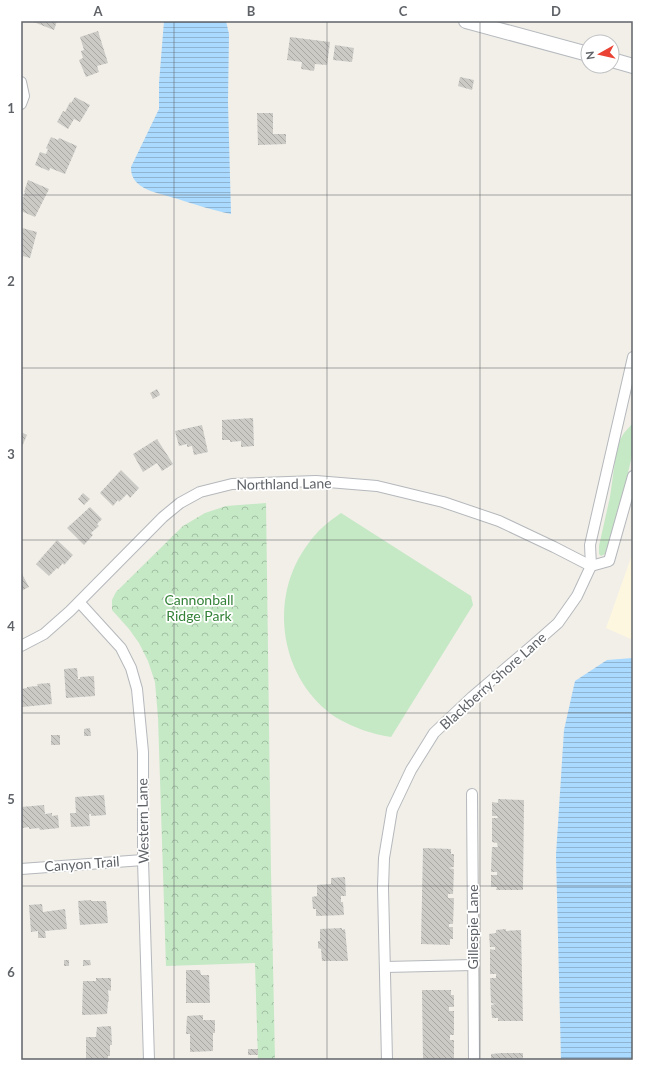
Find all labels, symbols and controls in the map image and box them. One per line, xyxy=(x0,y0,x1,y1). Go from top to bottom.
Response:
text: A xyxy=(92,3,103,19)
text: B xyxy=(247,3,256,19)
text: C xyxy=(399,3,408,19)
text: D xyxy=(551,3,561,19)
north arrow xyxy=(580,34,620,74)
text: N xyxy=(583,50,597,61)
text: 1 xyxy=(7,100,15,116)
text: 2 xyxy=(7,273,15,289)
text: 3 xyxy=(7,446,15,462)
street label: Northland Lane xyxy=(236,474,332,493)
park label: Cannonball Ridge Park xyxy=(164,591,234,624)
text: 4 xyxy=(7,618,15,634)
street label: Blackberry Shore Lane xyxy=(436,628,549,733)
street label: Western Lane xyxy=(133,778,152,864)
text: 5 xyxy=(7,791,15,807)
street label: Canyon Trail xyxy=(44,852,120,875)
street label: Gillespie Lane xyxy=(464,884,481,970)
text: 6 xyxy=(7,964,15,980)

